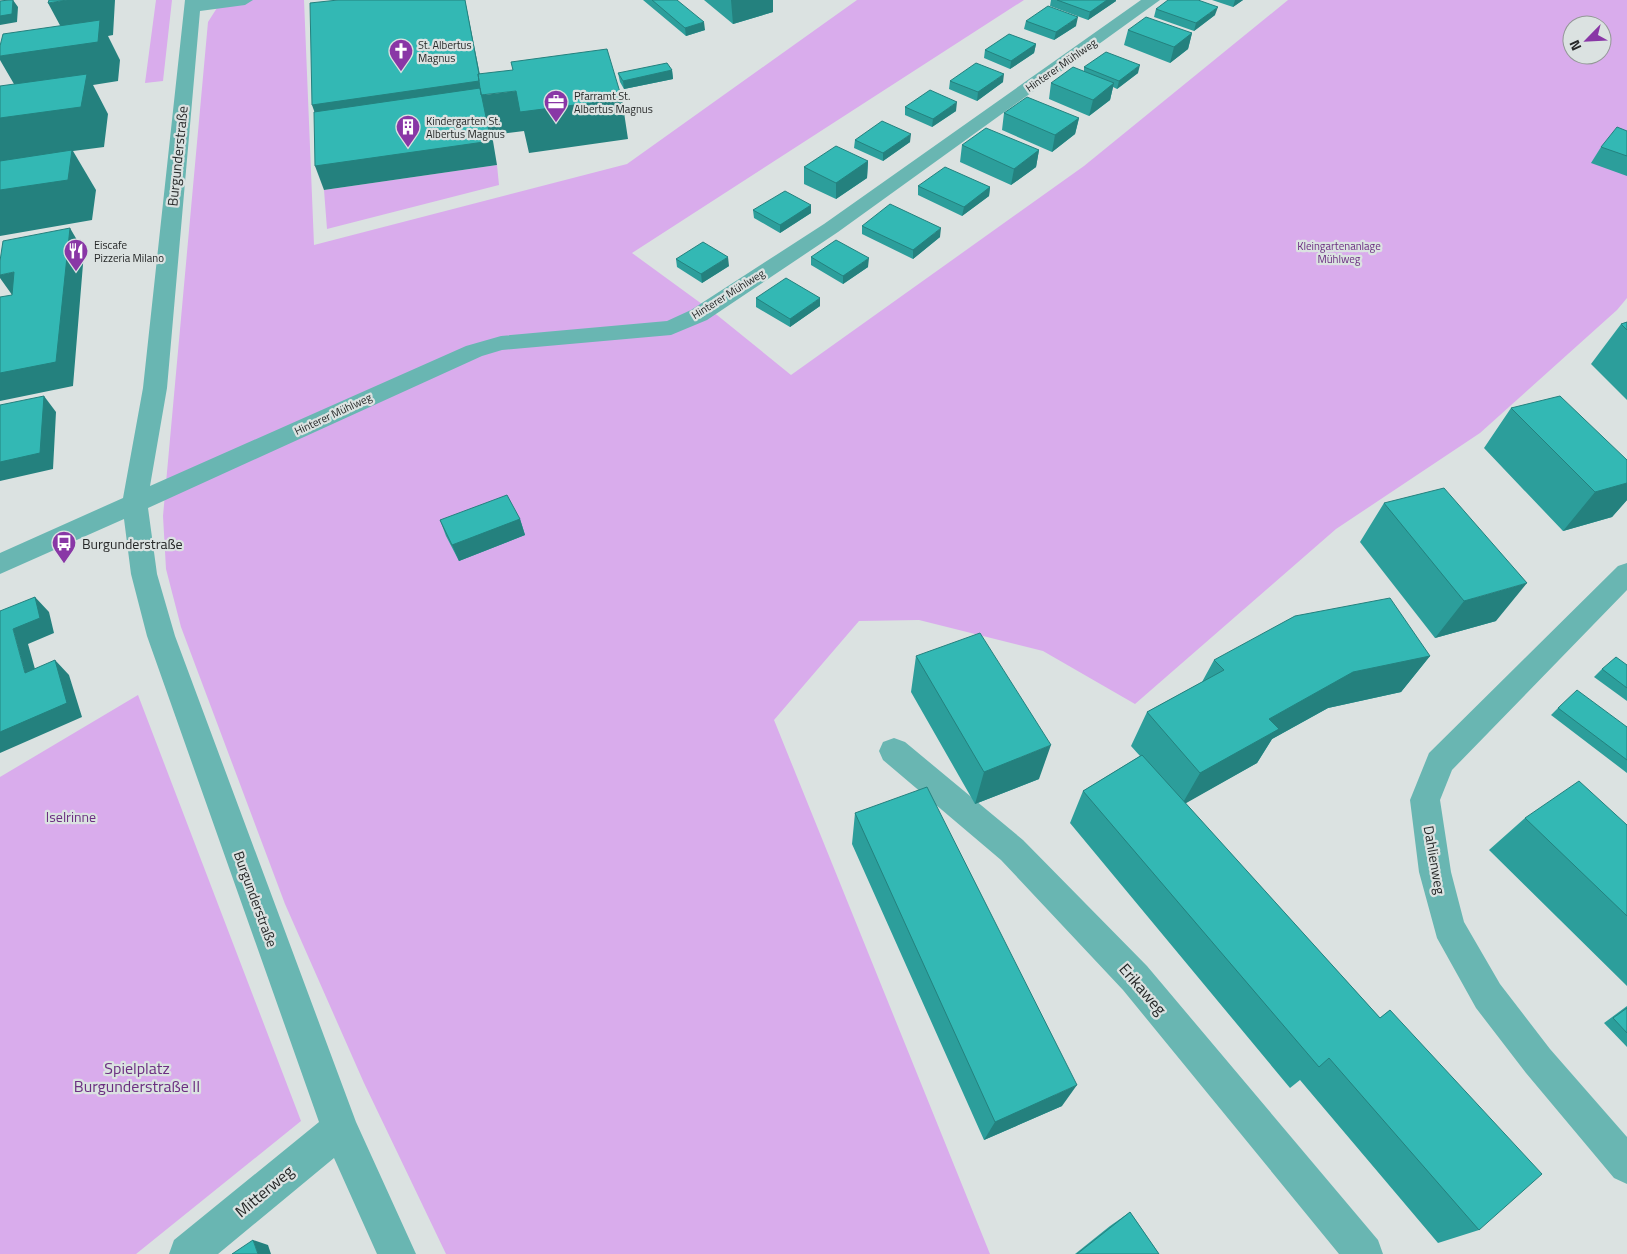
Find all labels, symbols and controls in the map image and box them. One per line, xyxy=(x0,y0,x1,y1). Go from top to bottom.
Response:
north arrow xyxy=(1562,15,1612,65)
street label: Hinterer Mühlweg xyxy=(1022,34,1100,96)
place label: St. Albertus Magnus xyxy=(418,37,472,66)
text: N xyxy=(1563,37,1586,54)
church icon: St. Albertus Magnus xyxy=(388,38,414,72)
place label: Pfarramt St. Albertus Magnus xyxy=(574,88,653,117)
office icon: Pfarramt St. Albertus Magnus xyxy=(543,89,569,123)
street label: Burgunderstraße xyxy=(161,105,193,207)
place label: Kindergarten St. Albertus Magnus xyxy=(426,113,505,142)
building icon: Kindergarten St. Albertus Magnus xyxy=(395,114,421,148)
place label: Eiscafe Pizzeria Milano xyxy=(94,237,164,266)
restaurant icon: Eiscafe Pizzeria Milano xyxy=(63,238,89,272)
park label: Kleingartenanlage Mühlweg xyxy=(1297,238,1381,267)
street label: Hinterer Mühlweg xyxy=(688,265,768,323)
street label: Hinterer Mühlweg xyxy=(292,389,375,439)
bus stop icon: Burgunderstraße xyxy=(51,530,77,564)
place label: Burgunderstraße xyxy=(82,533,183,554)
park label: Iselrinne xyxy=(46,806,96,827)
street label: Dahlienweg xyxy=(1419,824,1451,896)
street label: Burgunderstraße xyxy=(229,848,283,950)
street label: Erikaweg xyxy=(1114,958,1172,1020)
park label: Spielplatz Burgunderstraße II xyxy=(74,1056,200,1098)
street label: Mitterweg xyxy=(229,1159,299,1223)

